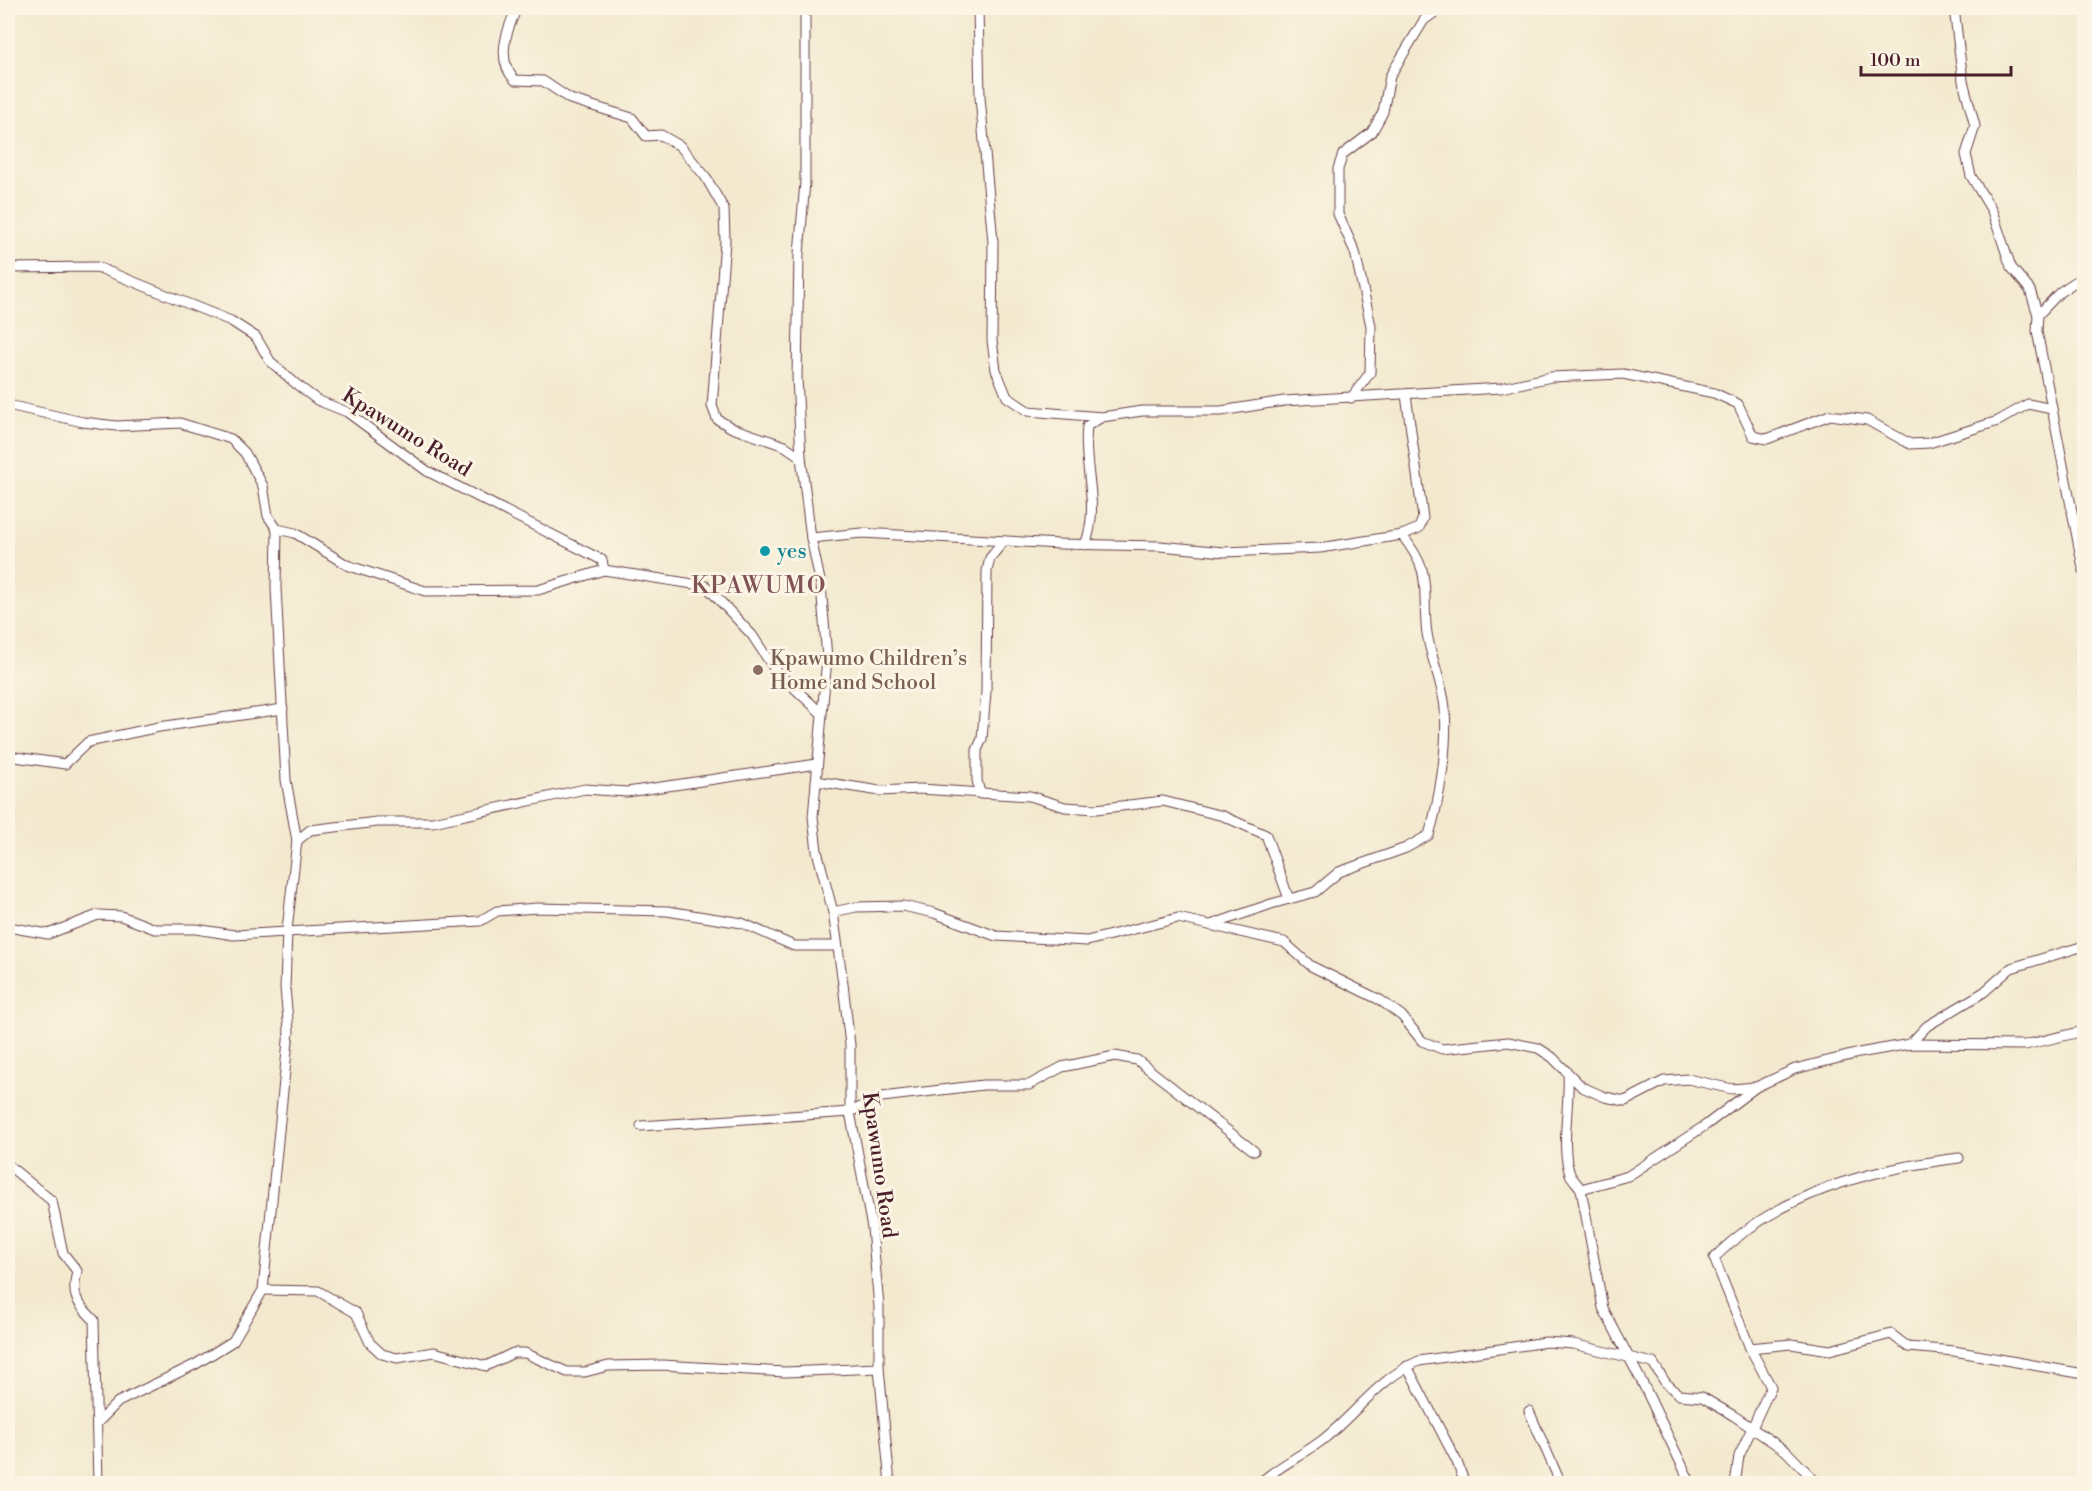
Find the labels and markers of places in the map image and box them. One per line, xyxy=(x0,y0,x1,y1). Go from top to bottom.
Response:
place label: yes xyxy=(776,539,807,565)
marker: yes xyxy=(758,544,772,558)
place label: Kpawumo Children’s Home and School xyxy=(770,646,967,696)
marker: Kpawumo Children’s Home and School xyxy=(751,663,765,677)

